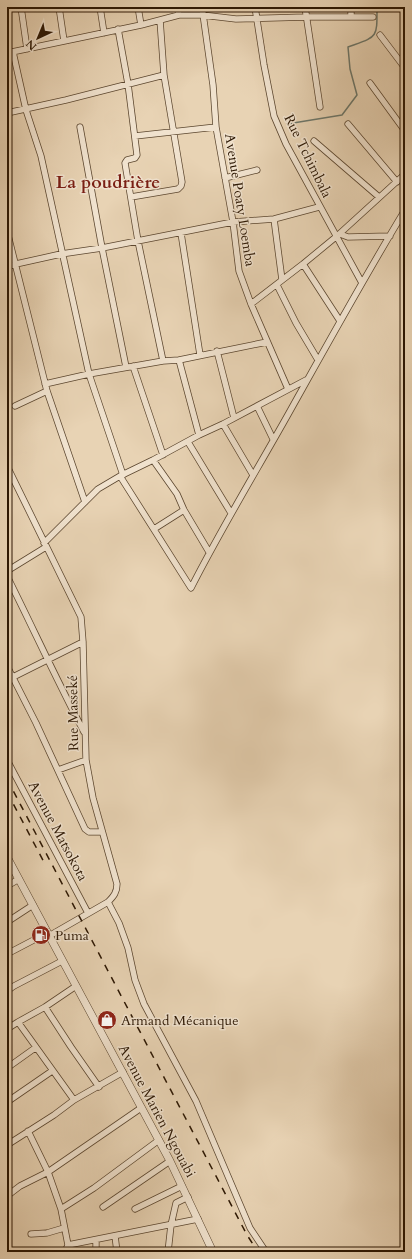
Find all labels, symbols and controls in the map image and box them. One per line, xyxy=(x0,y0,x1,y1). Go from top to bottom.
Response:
north arrow xyxy=(18,18,58,58)
text: N xyxy=(22,36,40,54)
street label: Rue Tchimbala xyxy=(280,111,336,201)
street label: Avenue Poaty Loemba xyxy=(220,132,260,268)
district label: La poudrière xyxy=(56,170,160,195)
street label: Rue Masseké xyxy=(63,675,83,751)
street label: Avenue Matsokota xyxy=(24,778,92,884)
fuel station icon: Puma xyxy=(30,924,52,946)
place label: Puma xyxy=(55,926,89,945)
shop icon: Armand Mécanique xyxy=(96,1009,118,1031)
place label: Armand Mécanique xyxy=(121,1011,239,1030)
street label: Avenue Marien Ngouabi xyxy=(114,1041,200,1181)

